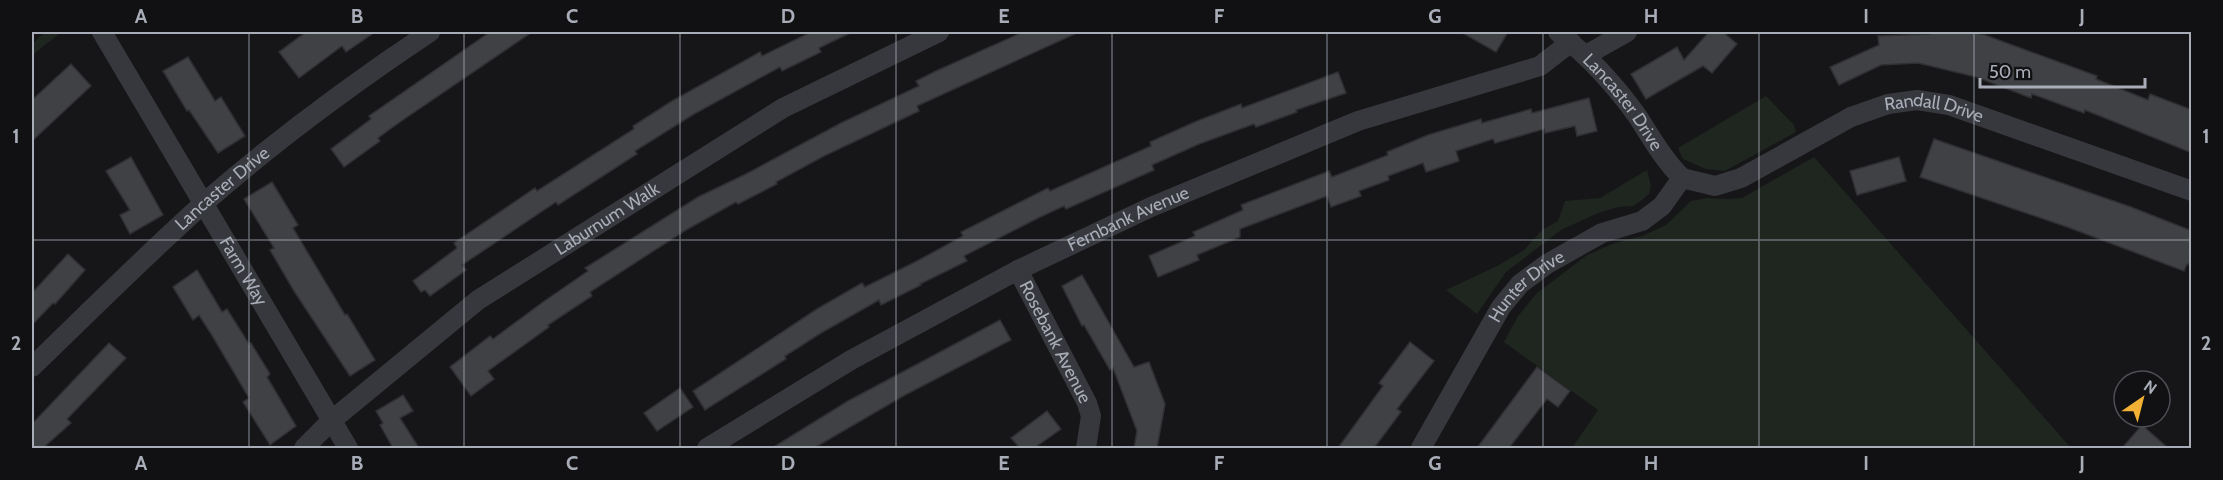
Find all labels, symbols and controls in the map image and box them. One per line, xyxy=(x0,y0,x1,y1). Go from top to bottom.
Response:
text: A xyxy=(135,4,148,28)
text: B xyxy=(351,4,363,28)
text: C xyxy=(566,4,578,28)
text: D xyxy=(781,4,795,28)
text: E xyxy=(998,4,1010,28)
text: F xyxy=(1214,4,1225,28)
text: G xyxy=(1428,4,1442,28)
text: H xyxy=(1644,4,1658,28)
text: I xyxy=(1863,4,1869,28)
text: J xyxy=(2078,4,2085,28)
street label: Lancaster Drive xyxy=(1578,49,1667,155)
scale bar xyxy=(1980,51,2145,89)
text: 50 m xyxy=(1989,61,2031,83)
street label: Randall Drive xyxy=(1883,89,1986,127)
text: 1 xyxy=(12,124,20,148)
text: 1 xyxy=(2202,124,2210,148)
street label: Lancaster Drive xyxy=(170,142,274,235)
street label: Laburnum Walk xyxy=(551,177,664,260)
street label: Fernbank Avenue xyxy=(1064,181,1192,256)
street label: Farm Way xyxy=(215,233,272,310)
street label: Hunter Drive xyxy=(1484,246,1568,326)
street label: Rosebank Avenue xyxy=(1014,277,1096,407)
text: 2 xyxy=(11,331,21,355)
text: 2 xyxy=(2201,331,2211,355)
north arrow xyxy=(2112,369,2172,429)
text: N xyxy=(2140,376,2160,398)
text: A xyxy=(135,451,148,475)
text: B xyxy=(351,451,363,475)
text: C xyxy=(566,451,578,475)
text: D xyxy=(781,451,795,475)
text: E xyxy=(998,451,1010,475)
text: F xyxy=(1214,451,1225,475)
text: G xyxy=(1428,451,1442,475)
text: H xyxy=(1644,451,1658,475)
text: I xyxy=(1863,451,1869,475)
text: J xyxy=(2078,451,2085,475)

